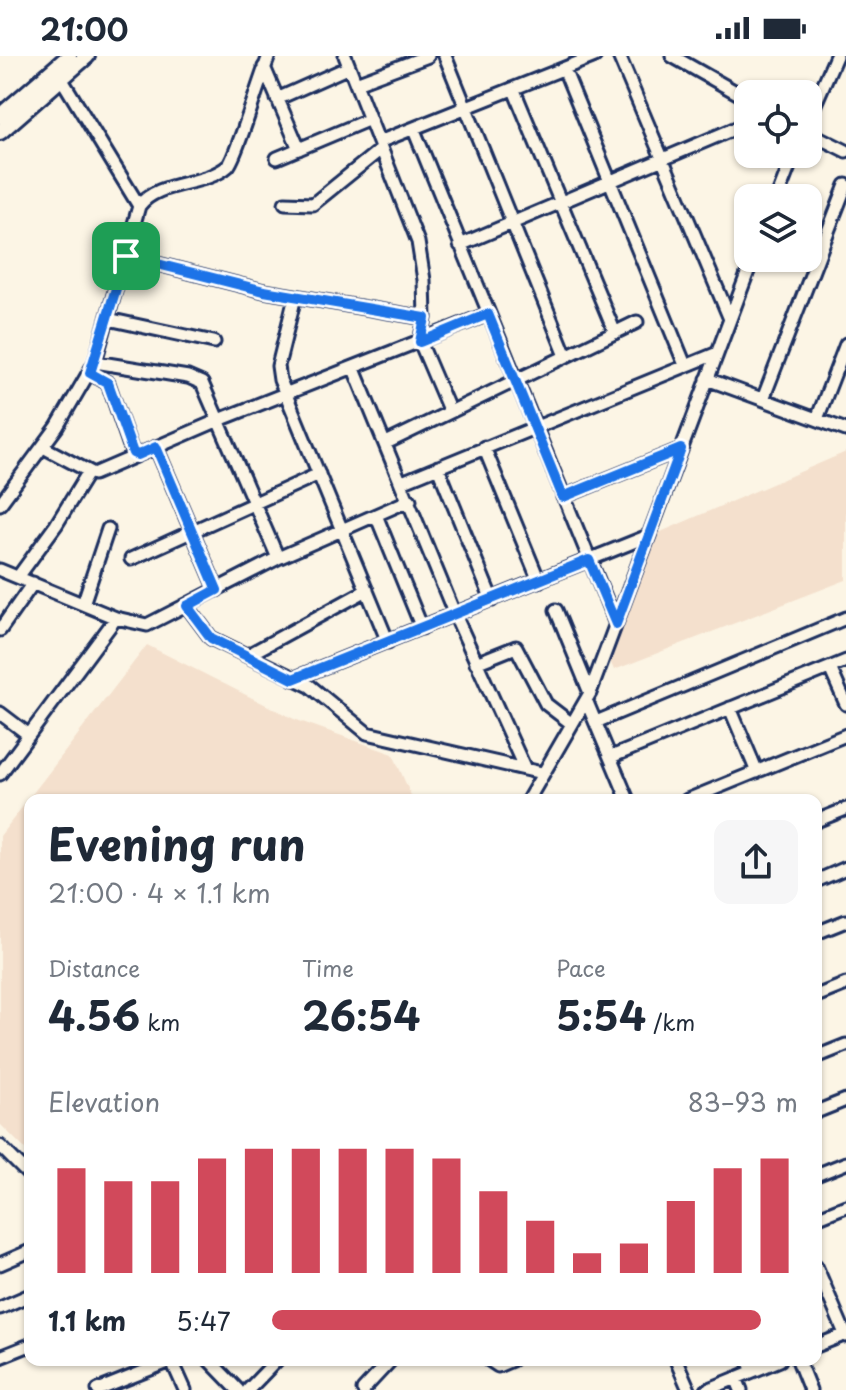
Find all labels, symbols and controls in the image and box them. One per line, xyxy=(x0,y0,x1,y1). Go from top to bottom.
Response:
text: 21:00 xyxy=(40,6,128,51)
map controls xyxy=(734,80,822,272)
button: locate xyxy=(734,80,822,168)
button: layers xyxy=(734,184,822,272)
pin xyxy=(92,222,160,290)
icon: arrive xyxy=(104,234,148,278)
text: Evening run xyxy=(48,810,306,876)
button: share xyxy=(714,820,798,904)
text: 21:00 · 4 × 1.1 km xyxy=(48,873,271,912)
text: Distance xyxy=(48,951,140,984)
text: Time xyxy=(302,951,354,984)
text: Pace xyxy=(556,951,606,984)
text: 4.56 xyxy=(48,984,140,1045)
text: 26:54 xyxy=(302,984,420,1045)
text: 5:54 xyxy=(556,984,646,1045)
text: km xyxy=(140,1005,180,1038)
text: /km xyxy=(646,1005,695,1038)
text: Elevation xyxy=(48,1082,160,1121)
text: 83–93 m xyxy=(688,1082,798,1121)
text: 1.1 km xyxy=(48,1301,126,1340)
text: 5:47 xyxy=(176,1301,231,1340)

